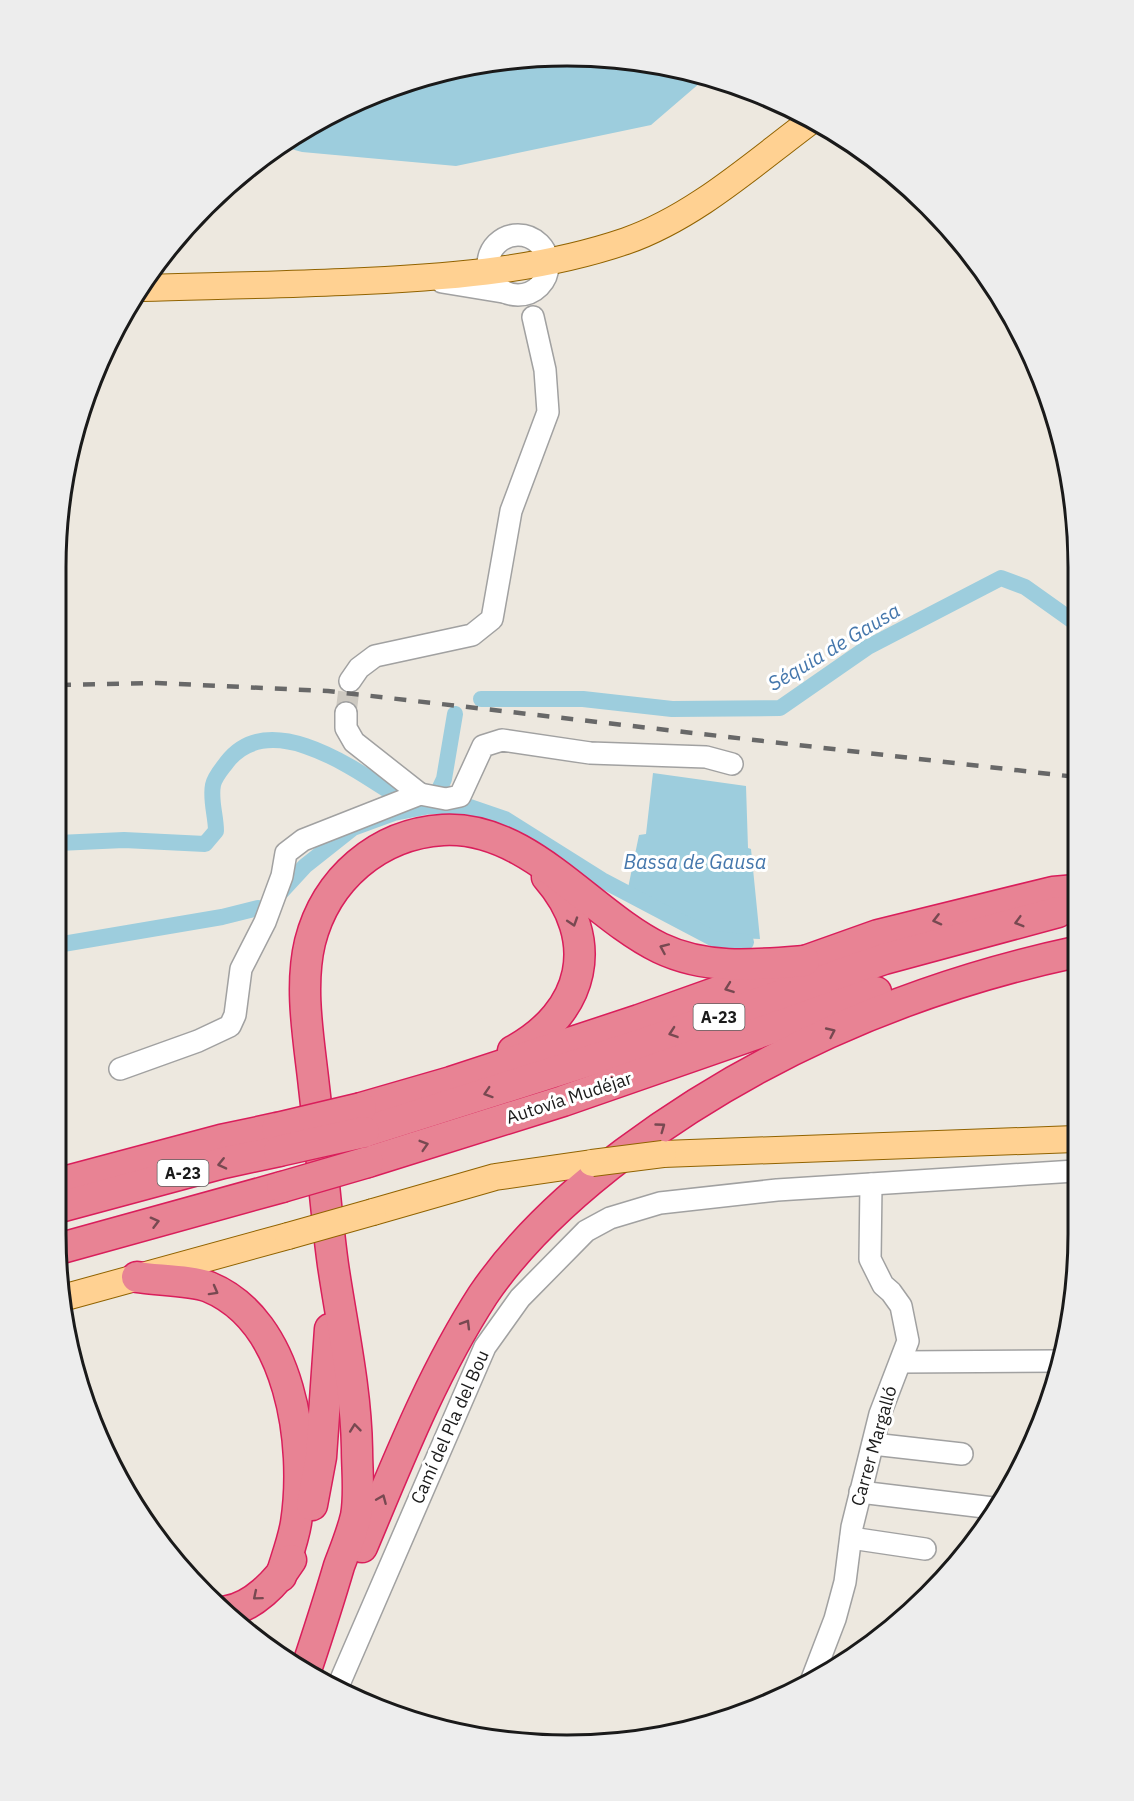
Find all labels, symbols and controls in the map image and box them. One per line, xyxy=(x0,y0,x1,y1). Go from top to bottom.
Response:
water label: Séquia de Gausa xyxy=(763,596,905,697)
water label: Bassa de Gausa xyxy=(624,848,767,875)
one-way arrow xyxy=(932,913,942,926)
one-way arrow xyxy=(1014,915,1025,927)
one-way arrow xyxy=(566,916,578,926)
one-way arrow xyxy=(659,944,670,956)
one-way arrow xyxy=(724,981,735,994)
road number: A-23 xyxy=(694,1004,744,1030)
one-way arrow xyxy=(668,1025,679,1038)
one-way arrow xyxy=(824,1027,835,1039)
street label: Autovía Mudéjar xyxy=(503,1066,635,1129)
one-way arrow xyxy=(483,1086,494,1098)
one-way arrow xyxy=(654,1123,665,1134)
one-way arrow xyxy=(418,1140,429,1152)
one-way arrow xyxy=(217,1156,227,1169)
road number: A-23 xyxy=(158,1160,208,1186)
one-way arrow xyxy=(149,1217,160,1229)
one-way arrow xyxy=(208,1284,218,1295)
one-way arrow xyxy=(459,1319,470,1330)
street label: Camí del Pla del Bou xyxy=(405,1346,494,1507)
street label: Carrer Margalló xyxy=(845,1383,902,1509)
one-way arrow xyxy=(349,1423,362,1432)
one-way arrow xyxy=(375,1494,387,1505)
one-way arrow xyxy=(253,1588,264,1599)

